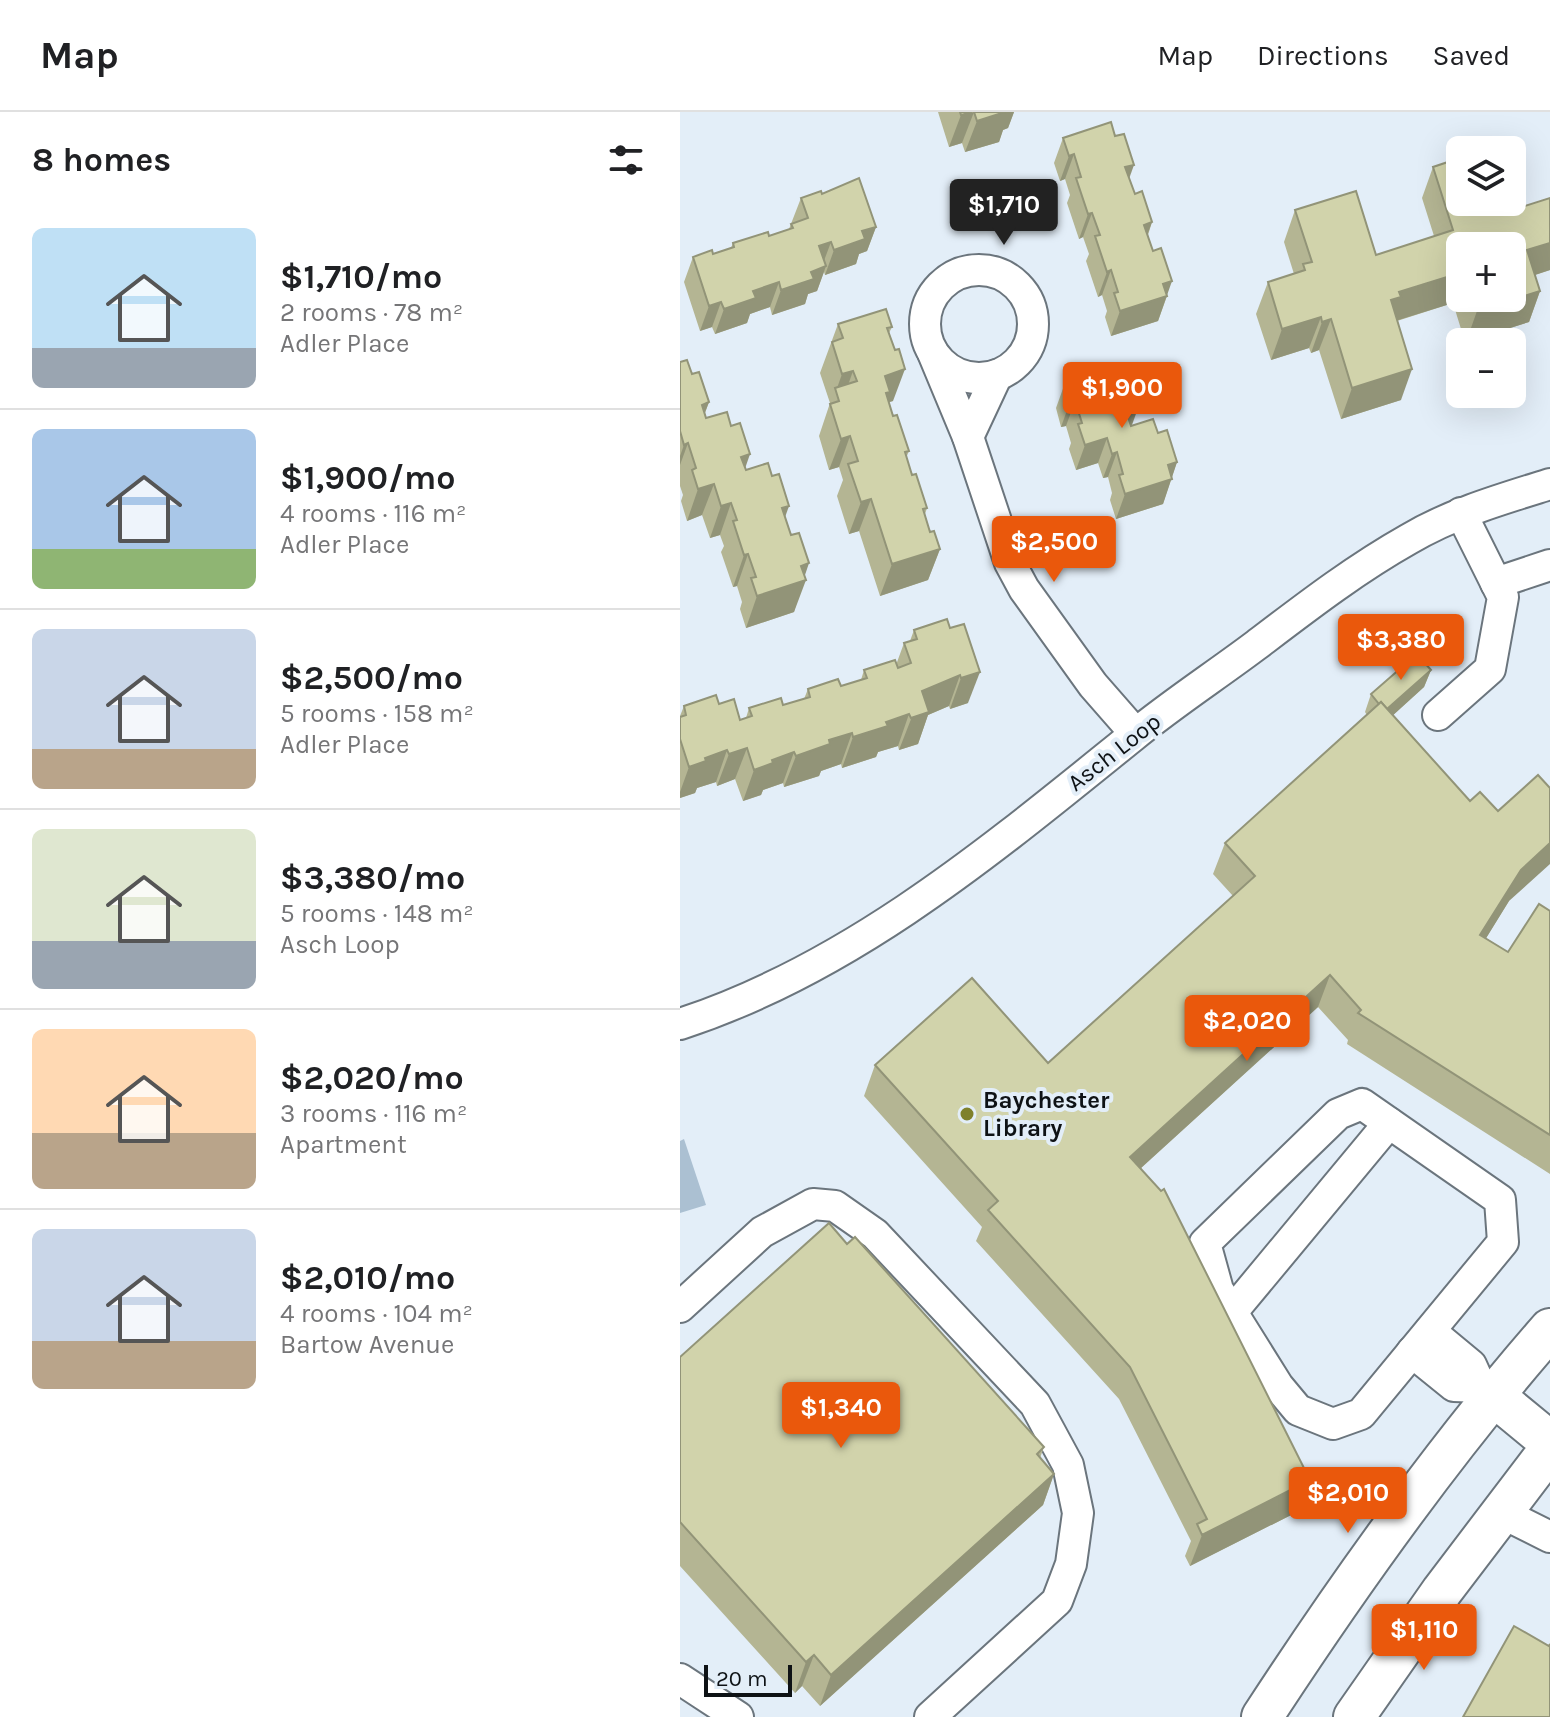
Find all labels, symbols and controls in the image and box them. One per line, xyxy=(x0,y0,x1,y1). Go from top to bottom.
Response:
text: Map xyxy=(40,33,119,78)
text: Map xyxy=(1158,39,1213,72)
text: Directions xyxy=(1257,39,1389,72)
text: Saved xyxy=(1433,39,1510,72)
map controls xyxy=(1446,136,1526,408)
button: layers xyxy=(1446,136,1526,216)
icon: filters xyxy=(604,138,648,182)
text: 8 homes xyxy=(32,140,171,180)
pin: $1,710 xyxy=(939,179,1069,247)
text: $1,710 xyxy=(968,189,1040,220)
button: + xyxy=(1446,232,1526,312)
text: $1,710/mo xyxy=(280,257,442,297)
icon: home xyxy=(96,260,192,356)
text: 2 rooms · 78 m² xyxy=(280,297,463,328)
text: Adler Place xyxy=(280,328,409,359)
button: − xyxy=(1446,328,1526,408)
pin: $1,900 xyxy=(1057,362,1187,430)
text: $1,900 xyxy=(1081,372,1163,403)
text: $1,900/mo xyxy=(280,458,455,498)
icon: home xyxy=(96,461,192,557)
text: 4 rooms · 116 m² xyxy=(280,498,467,529)
pin: $2,500 xyxy=(989,516,1119,584)
text: $2,500 xyxy=(1010,526,1098,557)
text: Adler Place xyxy=(280,529,409,560)
pin: $3,380 xyxy=(1336,614,1466,682)
text: $3,380 xyxy=(1356,624,1446,655)
text: $2,500/mo xyxy=(280,658,463,698)
icon: home xyxy=(96,661,192,757)
text: 5 rooms · 158 m² xyxy=(280,698,474,729)
street label: Asch Loop xyxy=(1062,707,1166,797)
text: Adler Place xyxy=(280,729,409,760)
text: $3,380/mo xyxy=(280,858,465,898)
icon: home xyxy=(96,861,192,957)
text: 5 rooms · 148 m² xyxy=(280,898,474,929)
text: Asch Loop xyxy=(280,929,400,960)
pin: $2,020 xyxy=(1182,995,1312,1063)
text: $2,020 xyxy=(1203,1005,1291,1036)
text: $2,020/mo xyxy=(280,1058,464,1098)
icon: home xyxy=(96,1061,192,1157)
place label: Baychester Library xyxy=(983,1086,1110,1142)
text: 3 rooms · 116 m² xyxy=(280,1098,467,1129)
marker: Baychester Library xyxy=(958,1105,976,1123)
text: Apartment xyxy=(280,1129,407,1160)
text: $2,010/mo xyxy=(280,1258,455,1298)
icon: home xyxy=(96,1261,192,1357)
text: 4 rooms · 104 m² xyxy=(280,1298,473,1329)
text: Bartow Avenue xyxy=(280,1329,454,1360)
pin: $1,340 xyxy=(776,1382,906,1450)
text: $1,340 xyxy=(800,1392,882,1423)
pin: $2,010 xyxy=(1283,1467,1413,1535)
text: $2,010 xyxy=(1307,1477,1389,1508)
pin: $1,110 xyxy=(1359,1604,1489,1672)
text: $1,110 xyxy=(1390,1614,1458,1645)
scale bar xyxy=(704,1661,792,1697)
text: 20 m xyxy=(716,1666,768,1692)

